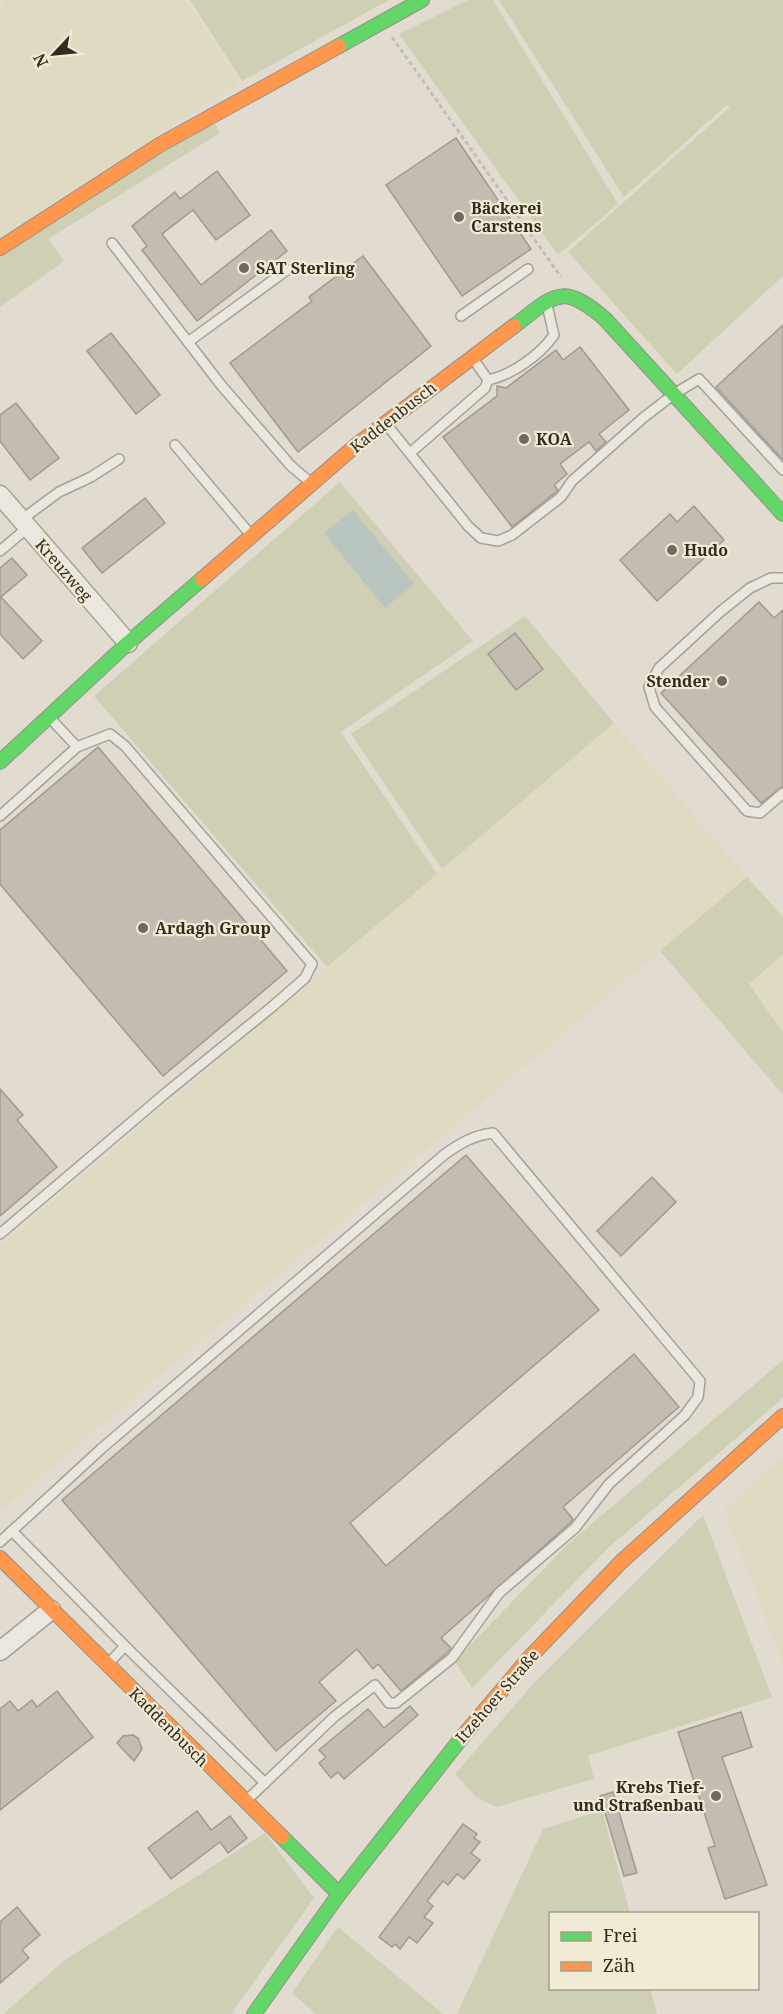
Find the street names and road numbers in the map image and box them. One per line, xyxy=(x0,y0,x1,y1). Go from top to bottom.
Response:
street label: Kaddenbusch xyxy=(345,376,441,458)
street label: Kreuzweg xyxy=(31,534,98,606)
street label: Itzehoer Straße xyxy=(450,1644,544,1748)
street label: Kaddenbusch xyxy=(124,1682,214,1772)

